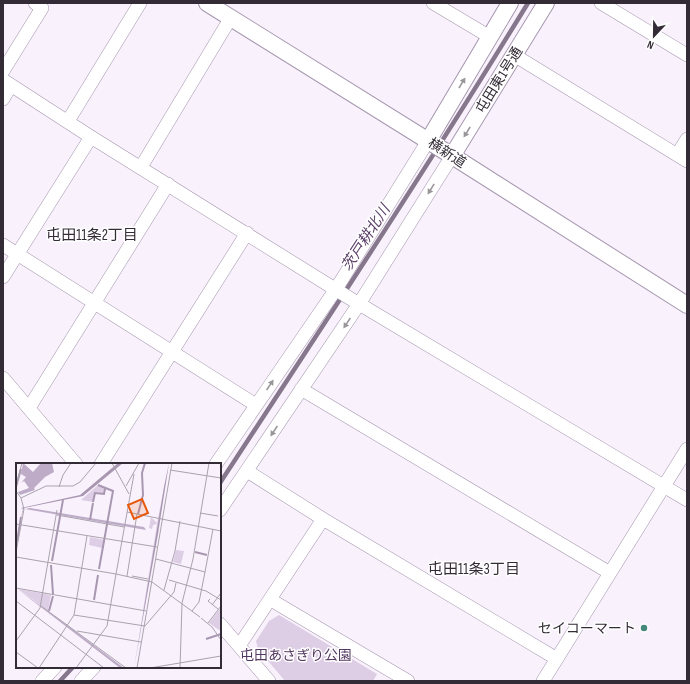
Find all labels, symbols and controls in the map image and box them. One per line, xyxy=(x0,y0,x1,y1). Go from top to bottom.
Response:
north arrow xyxy=(634,16,674,56)
text: N xyxy=(645,38,656,52)
street label: 屯田東1号通 xyxy=(472,44,526,116)
one-way arrow xyxy=(459,77,466,89)
one-way arrow xyxy=(463,126,471,137)
street label: 横新道 xyxy=(425,134,469,172)
one-way arrow xyxy=(427,184,435,194)
water label: 茨戸耕北川 xyxy=(338,200,395,275)
district label: 屯田11条2丁目 xyxy=(46,226,138,245)
one-way arrow xyxy=(343,317,350,329)
one-way arrow xyxy=(266,380,274,391)
one-way arrow xyxy=(270,425,278,436)
inset map xyxy=(16,463,221,668)
district label: 屯田11条3丁目 xyxy=(428,560,520,579)
place label: セイコーマート xyxy=(538,620,636,637)
marker: セイコーマート xyxy=(639,623,649,633)
park label: 屯田あさぎり公園 xyxy=(240,647,352,664)

